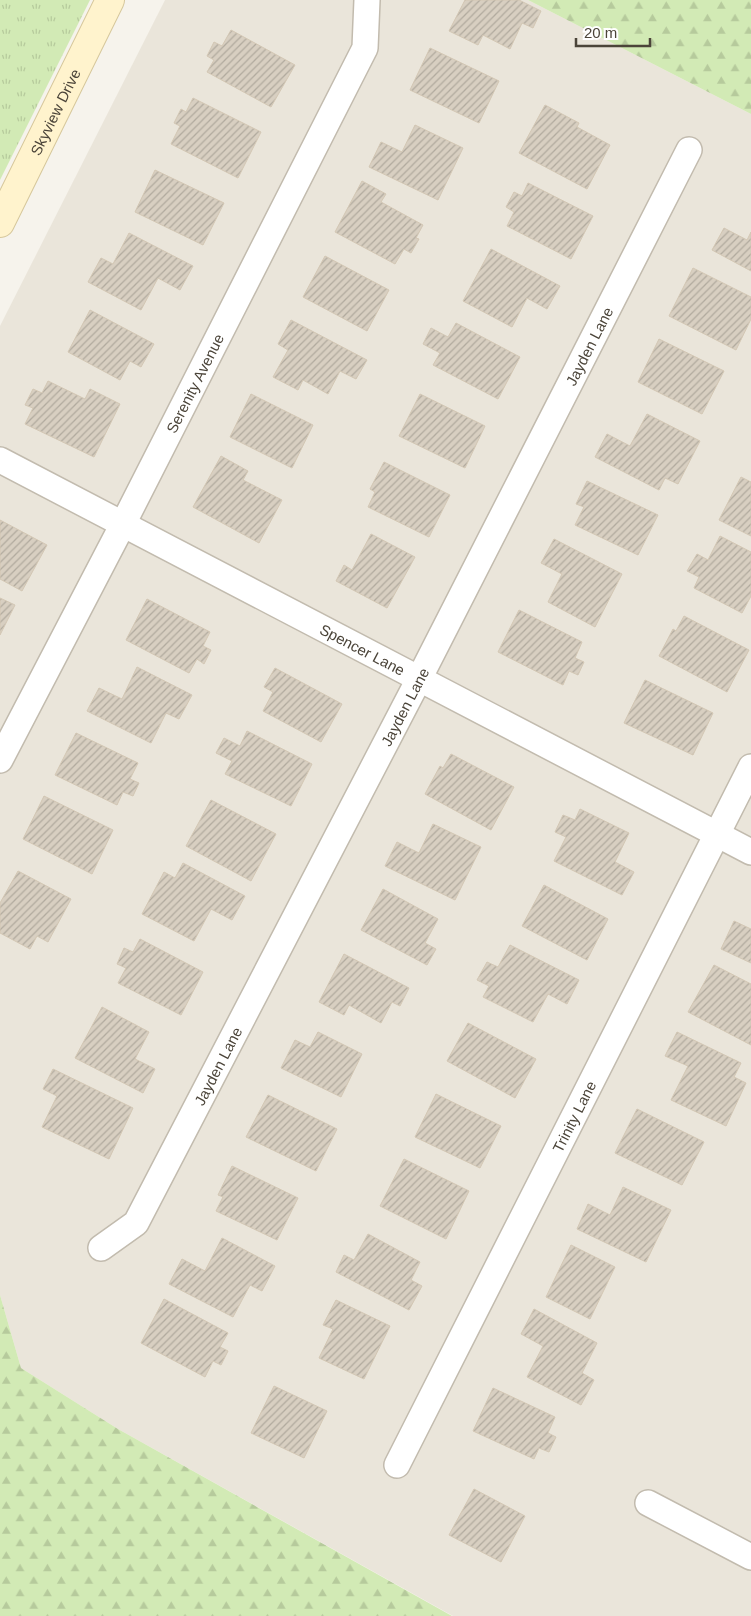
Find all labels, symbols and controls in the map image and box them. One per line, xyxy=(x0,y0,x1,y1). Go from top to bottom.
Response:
scale bar xyxy=(576,15,650,47)
text: 20 m xyxy=(584,24,617,41)
street label: Skyview Drive xyxy=(26,66,83,158)
street label: Jayden Lane xyxy=(562,304,616,388)
street label: Serenity Avenue xyxy=(162,331,227,436)
street label: Spencer Lane xyxy=(317,620,408,678)
street label: Jayden Lane xyxy=(377,665,432,749)
street label: Jayden Lane xyxy=(190,1024,245,1108)
street label: Trinity Lane xyxy=(549,1078,599,1155)

